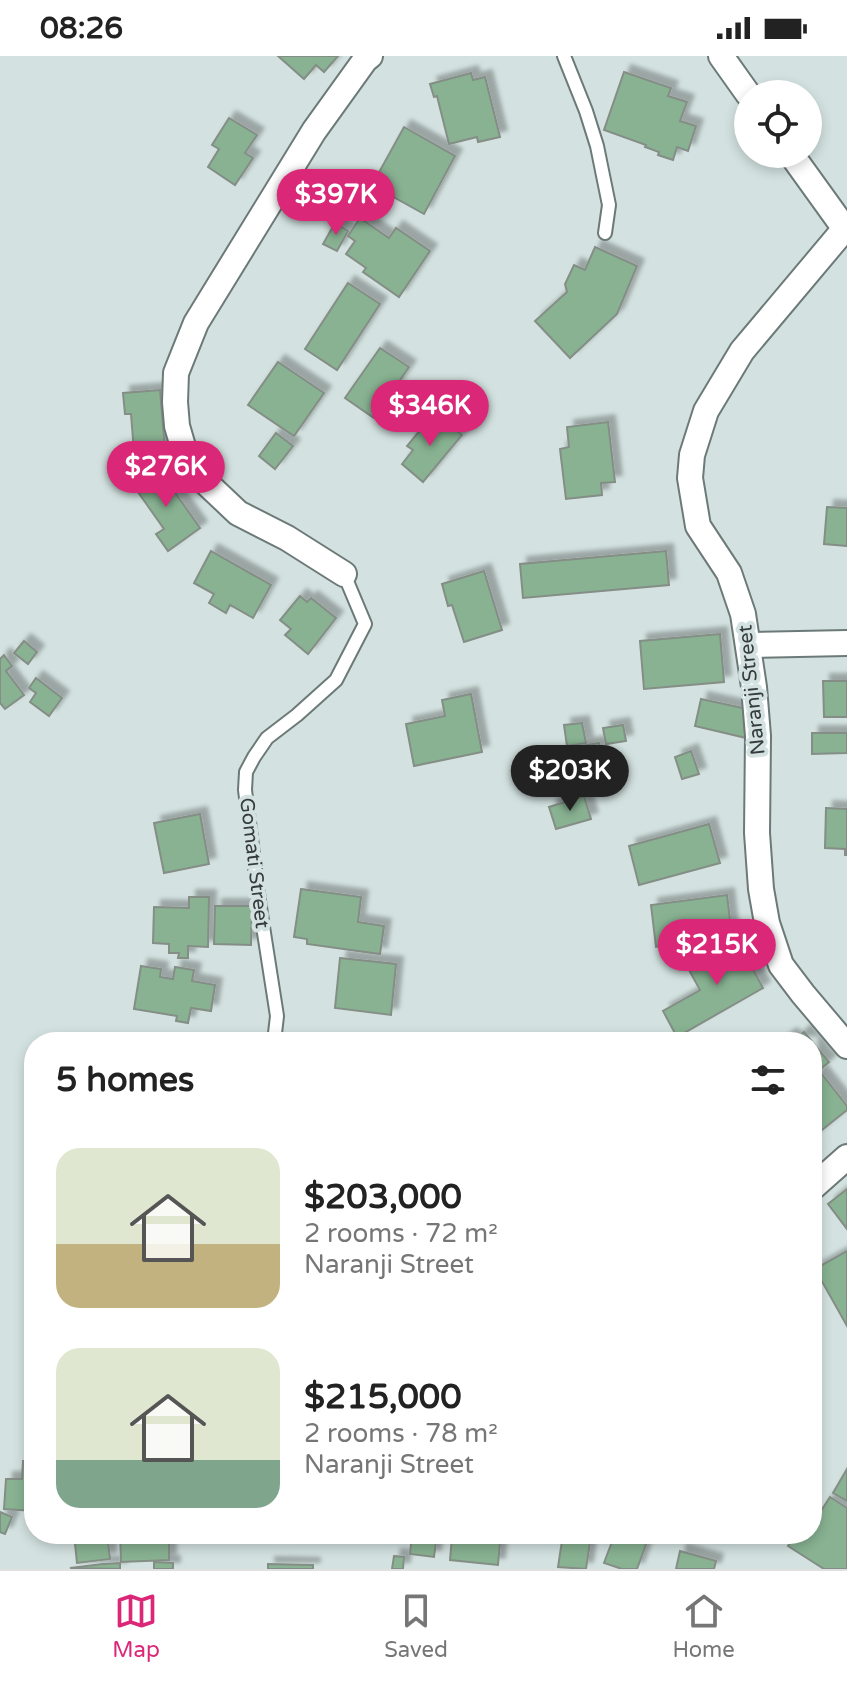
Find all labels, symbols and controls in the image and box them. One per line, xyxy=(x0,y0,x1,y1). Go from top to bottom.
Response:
text: 08:26 xyxy=(40,10,123,47)
map controls xyxy=(734,80,822,168)
button: locate xyxy=(734,80,822,168)
pin: $397K xyxy=(280,169,392,237)
text: $397K xyxy=(295,179,377,210)
pin: $346K xyxy=(374,380,486,448)
text: $346K xyxy=(389,390,471,421)
pin: $276K xyxy=(110,441,222,509)
text: $276K xyxy=(125,451,207,482)
street label: Naranji Street xyxy=(733,623,771,756)
pin: $203K xyxy=(514,745,626,813)
text: $203K xyxy=(529,755,611,786)
street label: Gomati Street xyxy=(234,796,274,930)
pin: $215K xyxy=(661,919,773,987)
text: $215K xyxy=(676,929,758,960)
icon: filters xyxy=(746,1058,790,1102)
text: 5 homes xyxy=(56,1060,194,1101)
text: $203,000 xyxy=(304,1177,462,1218)
icon: home xyxy=(120,1180,216,1276)
text: 2 rooms · 72 m² xyxy=(304,1218,498,1249)
text: Naranji Street xyxy=(304,1249,474,1280)
text: $215,000 xyxy=(304,1377,462,1418)
icon: home xyxy=(120,1380,216,1476)
text: 2 rooms · 78 m² xyxy=(304,1418,498,1449)
text: Naranji Street xyxy=(304,1449,474,1480)
tab: Map xyxy=(112,1589,160,1663)
tab: Saved xyxy=(384,1589,448,1663)
tab: Home xyxy=(672,1589,735,1663)

